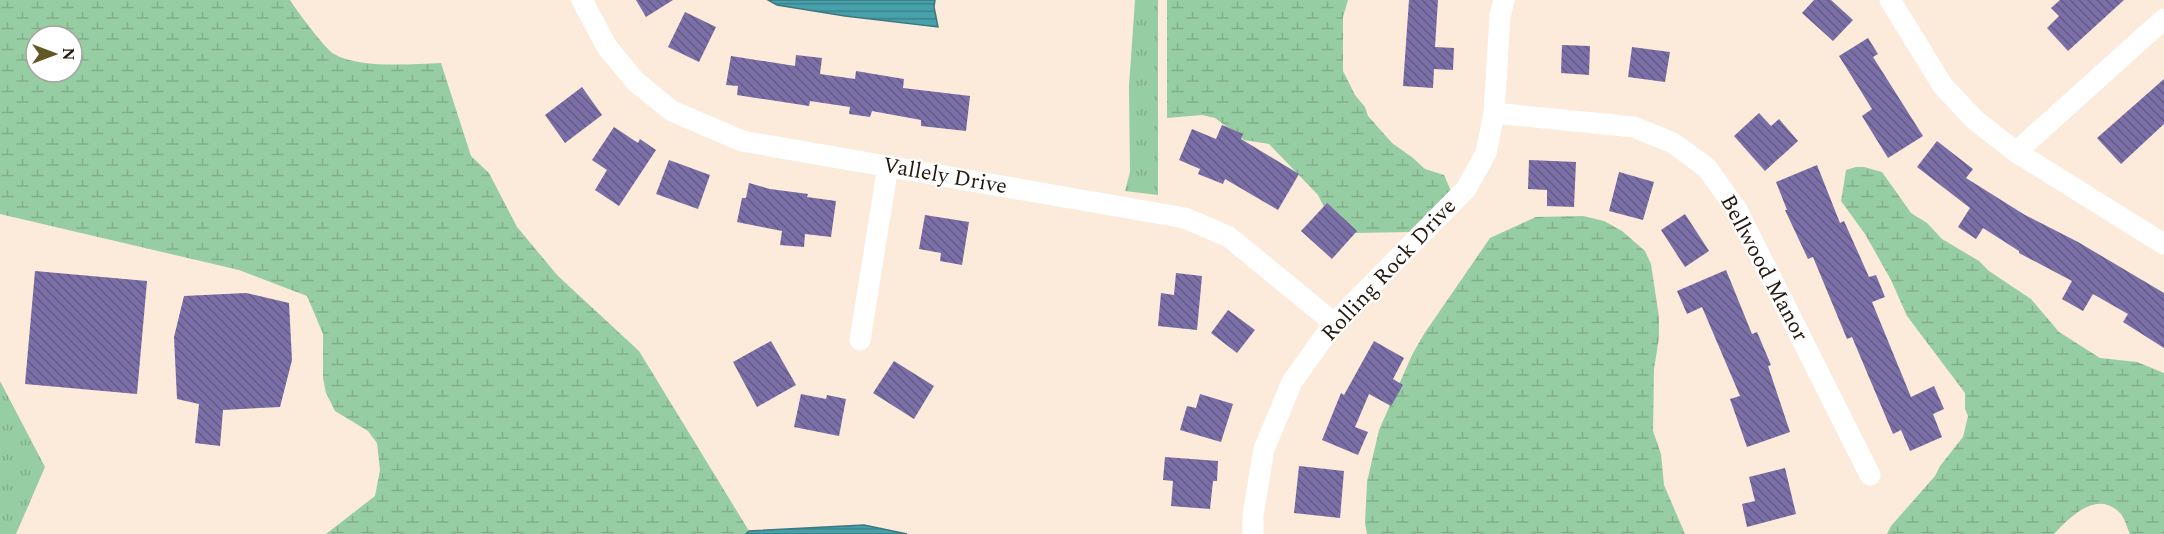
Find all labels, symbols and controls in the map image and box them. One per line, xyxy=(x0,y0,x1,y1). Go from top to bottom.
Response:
north arrow xyxy=(24,24,84,84)
text: N xyxy=(56,47,80,61)
street label: Vallely Drive xyxy=(880,149,1010,203)
street label: Bellwood Manor xyxy=(1711,189,1817,347)
street label: Rolling Rock Drive xyxy=(1314,191,1464,349)

